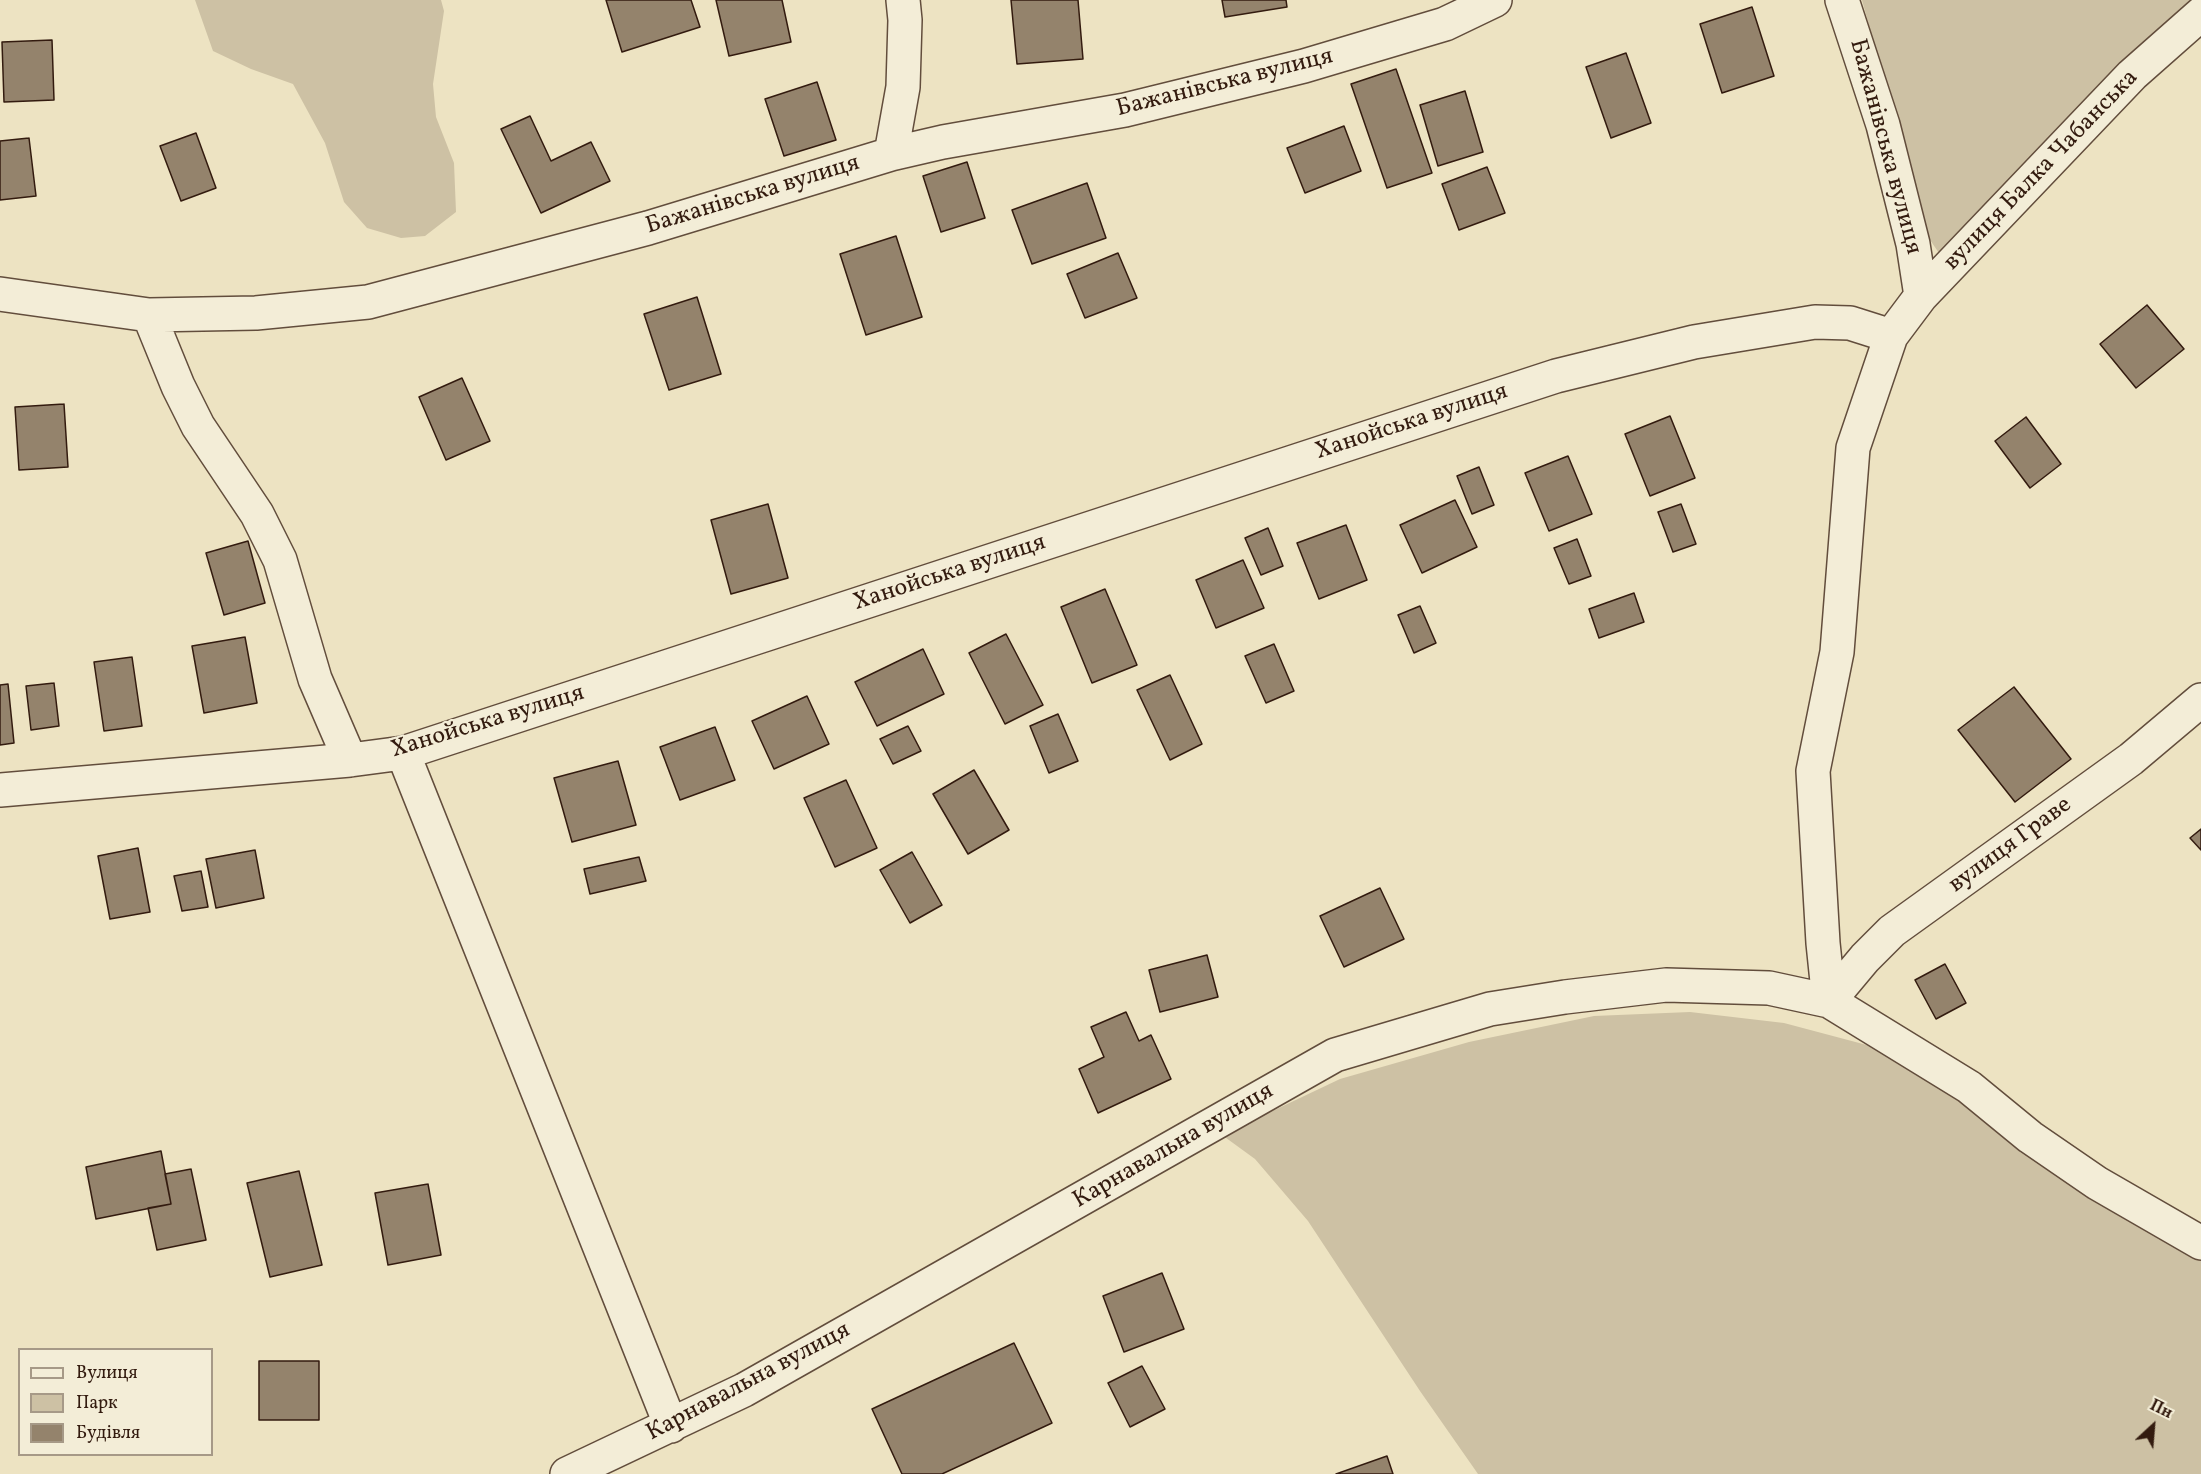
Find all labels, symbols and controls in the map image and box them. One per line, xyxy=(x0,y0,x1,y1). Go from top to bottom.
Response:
street label: Бажанівська вулиця xyxy=(1841,36,1927,258)
street label: Бажанівська вулиця xyxy=(1114,43,1336,125)
street label: вулиця Балка Чабанська xyxy=(1939,65,2145,277)
street label: Бажанівська вулиця xyxy=(643,150,863,242)
street label: Ханойська вулиця xyxy=(1312,378,1512,468)
street label: Ханойська вулиця xyxy=(850,529,1050,619)
street label: Ханойська вулиця xyxy=(388,680,588,766)
street label: вулиця Граве xyxy=(1944,792,2078,900)
street label: Карнавальна вулиця xyxy=(1069,1078,1279,1216)
street label: Карнавальна вулиця xyxy=(642,1317,856,1449)
legend xyxy=(18,1348,213,1456)
text: Вулиця xyxy=(76,1361,138,1386)
text: Парк xyxy=(76,1391,118,1416)
text: Пн xyxy=(2146,1395,2176,1425)
north arrow xyxy=(2123,1396,2183,1456)
text: Будівля xyxy=(76,1421,140,1446)

